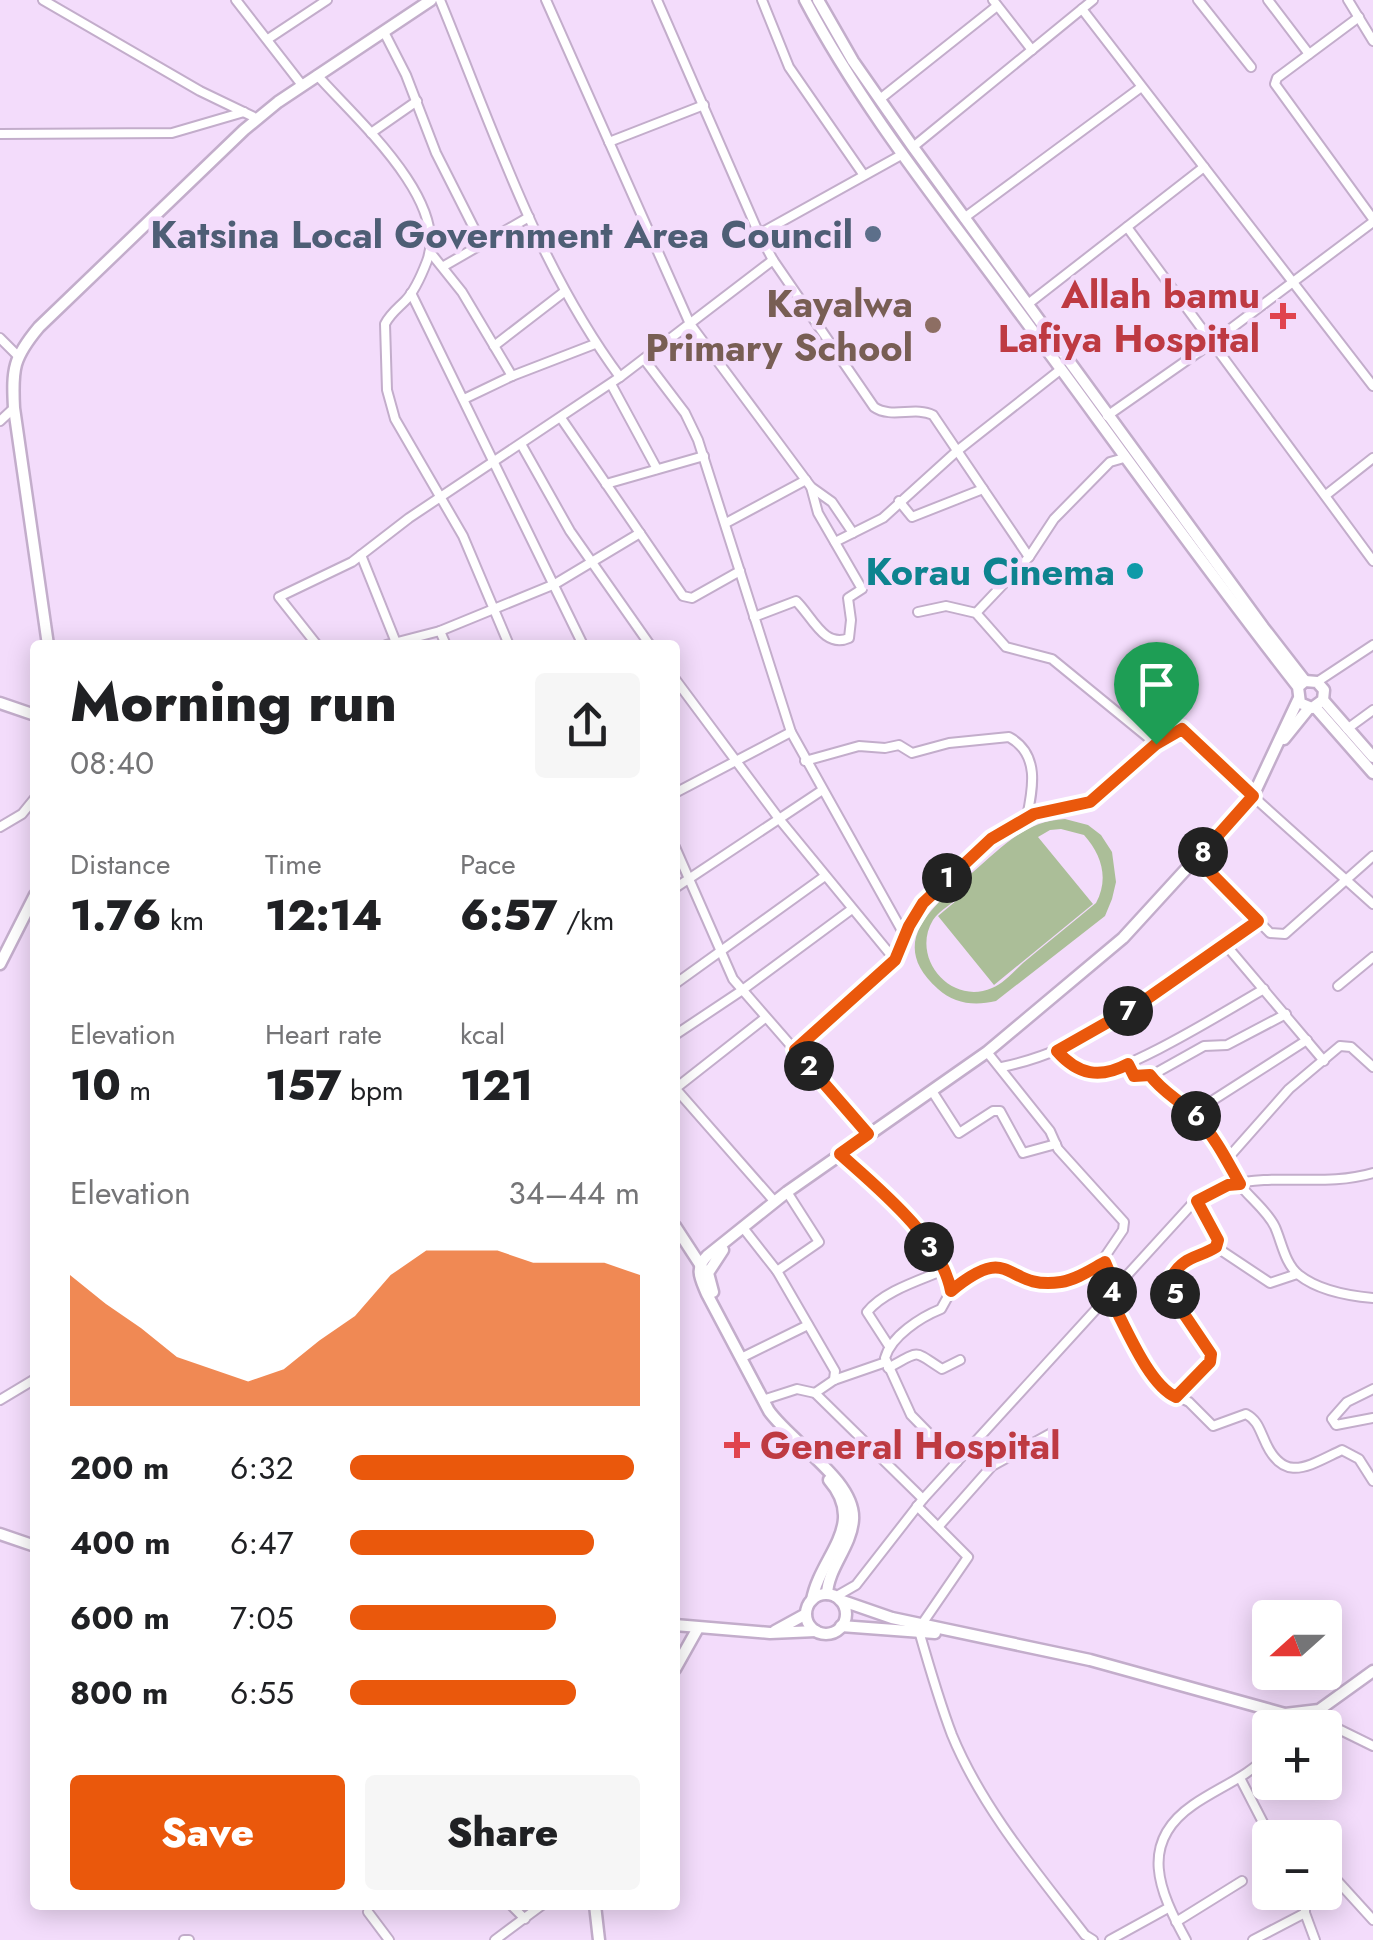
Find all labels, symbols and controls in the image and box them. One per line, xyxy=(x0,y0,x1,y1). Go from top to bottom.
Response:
place label: Katsina Local Government Area Council xyxy=(150,207,853,262)
marker: Katsina Local Government Area Council xyxy=(862,223,884,245)
place label: Allah bamu Lafiya Hospital xyxy=(998,267,1260,366)
place label: Kayalwa Primary School xyxy=(645,276,913,375)
marker: Allah bamu Lafiya Hospital xyxy=(1270,303,1296,329)
marker: Kayalwa Primary School xyxy=(922,314,944,336)
place label: Korau Cinema xyxy=(865,544,1115,599)
marker: Korau Cinema xyxy=(1124,560,1146,582)
pin xyxy=(1114,642,1199,745)
icon: arrive xyxy=(1129,657,1184,712)
text: Morning run xyxy=(70,662,397,742)
button: share xyxy=(535,673,640,778)
text: 08:40 xyxy=(70,740,154,786)
pin: 8 xyxy=(1178,827,1228,877)
text: 8 xyxy=(1194,831,1212,872)
text: Distance xyxy=(70,844,170,885)
text: Time xyxy=(265,844,322,885)
text: Pace xyxy=(460,844,516,885)
pin: 1 xyxy=(922,853,972,903)
text: 1 xyxy=(940,857,954,898)
text: 1.76 xyxy=(70,885,162,946)
text: 12:14 xyxy=(265,885,382,946)
text: 6:57 xyxy=(460,885,557,946)
text: km xyxy=(162,900,204,941)
text: /km xyxy=(557,900,614,941)
pin: 7 xyxy=(1103,986,1153,1036)
text: 7 xyxy=(1120,990,1136,1031)
text: Elevation xyxy=(70,1014,176,1055)
text: Heart rate xyxy=(265,1014,382,1055)
text: kcal xyxy=(460,1014,505,1055)
pin: 2 xyxy=(784,1041,834,1091)
text: 2 xyxy=(800,1045,818,1086)
text: 10 xyxy=(70,1055,121,1116)
text: 157 xyxy=(265,1055,342,1116)
text: 121 xyxy=(460,1055,533,1116)
text: m xyxy=(121,1070,151,1111)
text: bpm xyxy=(342,1070,404,1111)
pin: 6 xyxy=(1171,1091,1221,1141)
text: 6 xyxy=(1187,1095,1205,1136)
text: Elevation xyxy=(70,1170,191,1216)
text: 34–44 m xyxy=(508,1170,640,1216)
pin: 3 xyxy=(904,1222,954,1272)
text: 3 xyxy=(920,1226,938,1267)
pin: 4 xyxy=(1087,1267,1137,1317)
pin: 5 xyxy=(1150,1269,1200,1319)
text: 4 xyxy=(1102,1271,1122,1312)
text: 5 xyxy=(1166,1273,1184,1314)
place label: General Hospital xyxy=(760,1418,1060,1473)
marker: General Hospital xyxy=(724,1432,750,1458)
text: 200 m xyxy=(70,1445,169,1491)
text: 6:32 xyxy=(230,1445,294,1491)
text: 400 m xyxy=(70,1520,171,1566)
text: 6:47 xyxy=(230,1520,294,1566)
text: 600 m xyxy=(70,1595,170,1641)
text: 7:05 xyxy=(230,1595,294,1641)
north arrow xyxy=(1252,1600,1342,1690)
map controls xyxy=(1252,1600,1342,1910)
text: 800 m xyxy=(70,1670,168,1716)
text: 6:55 xyxy=(230,1670,294,1716)
button: + xyxy=(1252,1710,1342,1800)
button: Save xyxy=(70,1775,345,1890)
button: Share xyxy=(365,1775,640,1890)
button: − xyxy=(1252,1820,1342,1910)

